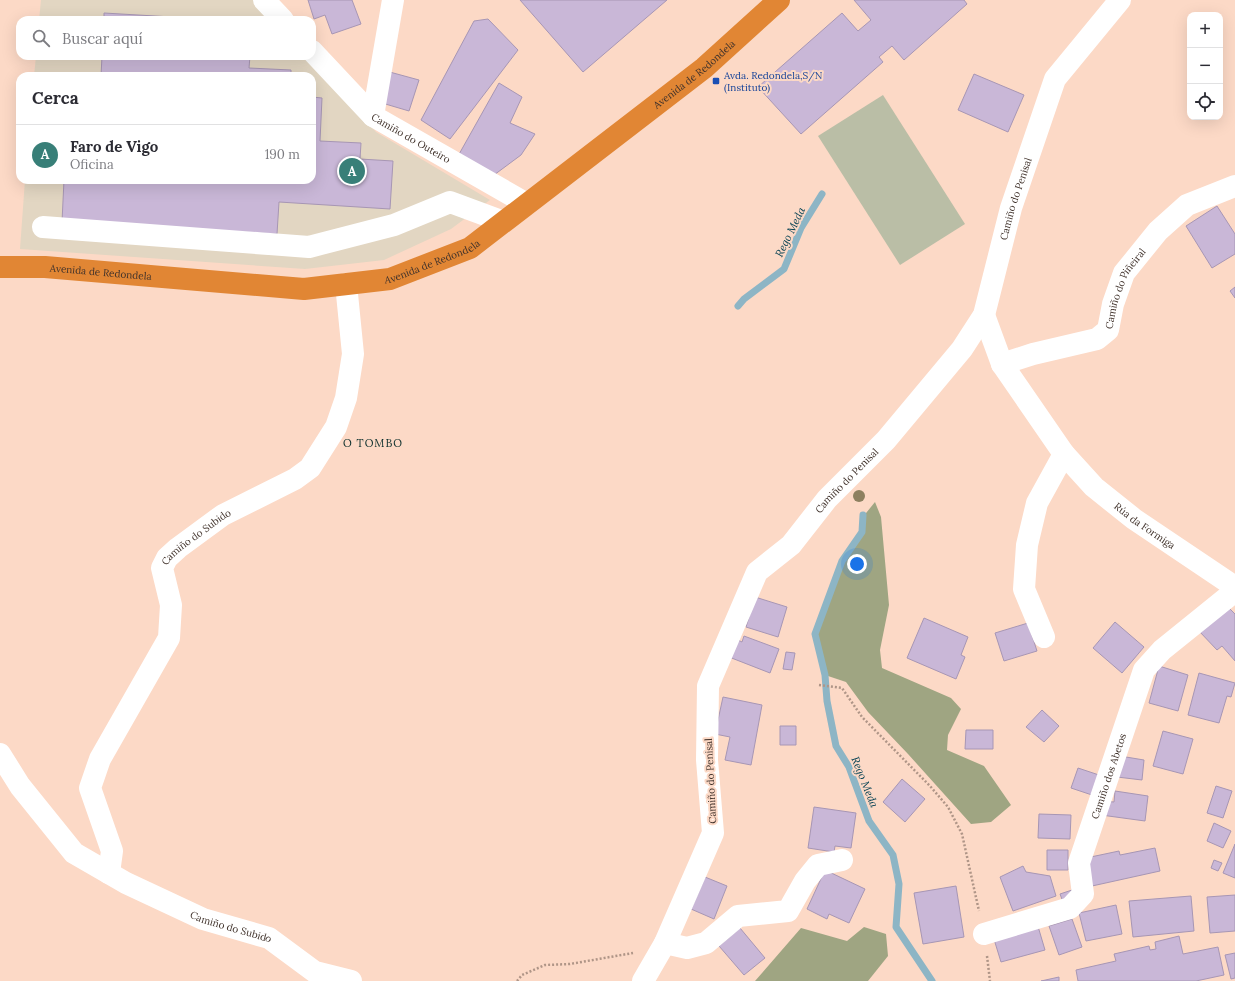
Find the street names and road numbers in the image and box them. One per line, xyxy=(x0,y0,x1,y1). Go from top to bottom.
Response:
street label: Avenida de Redondela xyxy=(650,37,738,112)
street label: Camiño do Outeiro xyxy=(369,110,453,166)
street label: Camiño do Penisal xyxy=(997,156,1035,242)
street label: Avenida de Redondela xyxy=(383,237,483,287)
street label: Camiño do Piñeiral xyxy=(1102,245,1149,330)
street label: Avenida de Redondela xyxy=(48,261,152,283)
street label: Camiño do Penisal xyxy=(812,445,882,516)
street label: Rúa da Formiga xyxy=(1111,500,1178,552)
street label: Camiño do Subido xyxy=(159,506,233,567)
street label: Camiño dos Abetos xyxy=(1088,731,1129,821)
street label: Camiño do Penisal xyxy=(702,738,719,824)
street label: Camiño do Subido xyxy=(188,908,275,946)

